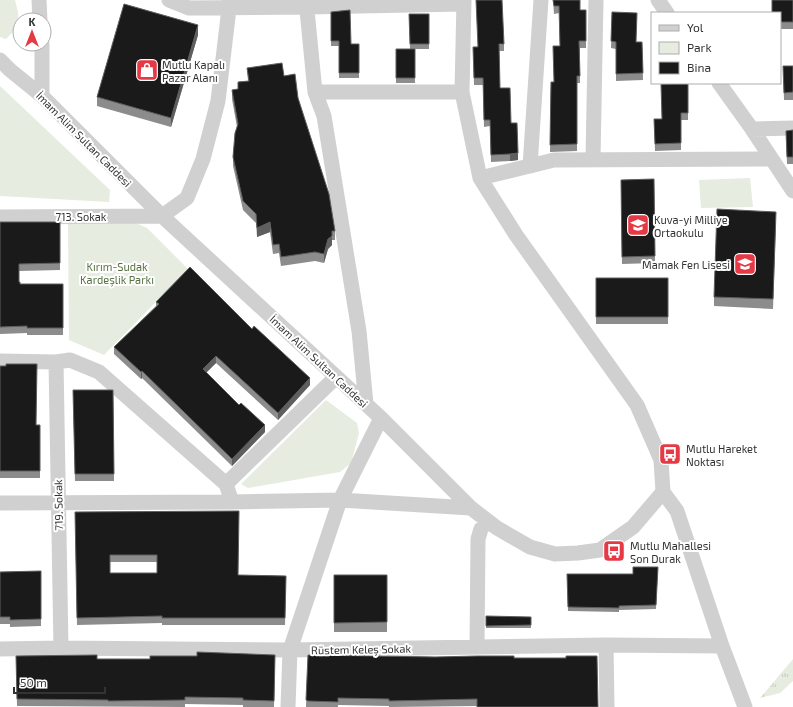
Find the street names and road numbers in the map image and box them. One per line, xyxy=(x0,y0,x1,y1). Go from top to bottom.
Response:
street label: İmam Alim Sultan Caddesi xyxy=(34,89,134,189)
street label: 713. Sokak xyxy=(56,210,107,223)
street label: İmam Alim Sultan Caddesi xyxy=(267,312,371,410)
street label: 719. Sokak xyxy=(51,479,65,531)
street label: Rüstem Keleş Sokak xyxy=(311,642,412,657)

